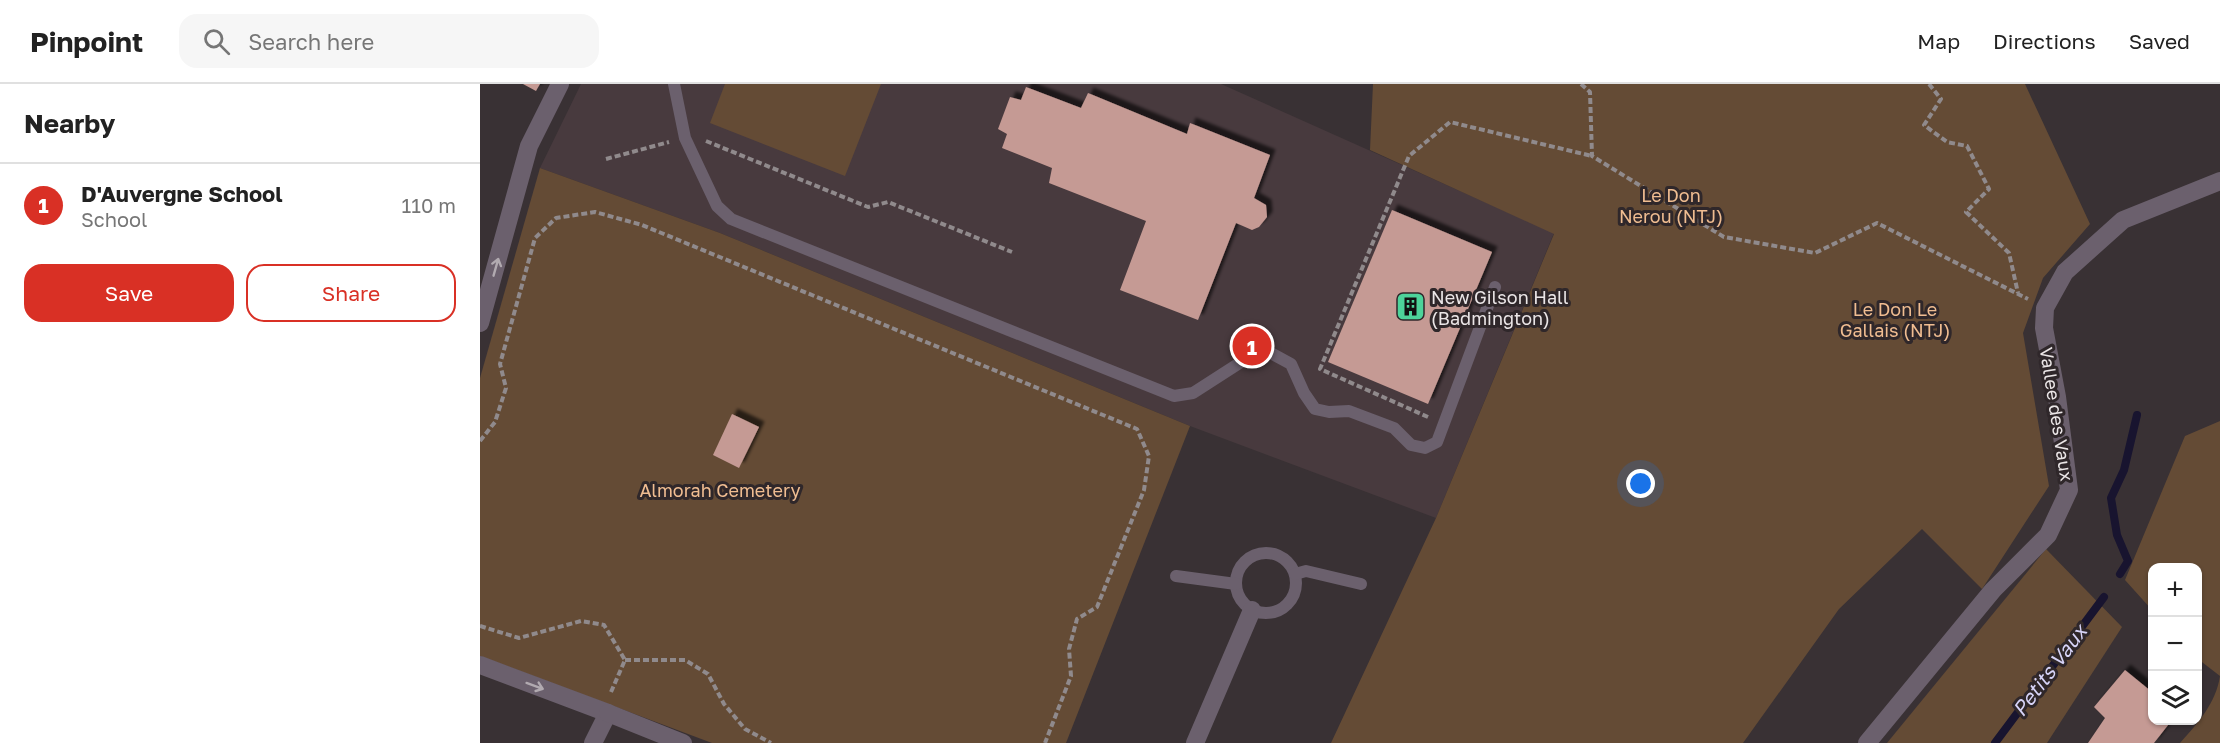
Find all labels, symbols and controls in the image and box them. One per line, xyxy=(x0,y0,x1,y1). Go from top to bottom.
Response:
search box xyxy=(179,14,599,68)
text: Pinpoint xyxy=(30,25,143,58)
icon: search xyxy=(200,25,233,58)
text: Search here xyxy=(248,28,374,55)
text: Map xyxy=(1917,28,1960,54)
text: Directions xyxy=(1993,28,2096,54)
text: Saved xyxy=(2129,28,2190,54)
text: Nearby xyxy=(24,108,115,139)
text: D'Auvergne School xyxy=(81,180,283,207)
park label: Le Don Nerou (NTJ) xyxy=(1619,184,1723,227)
text: 1 xyxy=(38,193,49,217)
text: 110 m xyxy=(402,193,456,217)
text: School xyxy=(81,207,147,231)
one-way arrow xyxy=(490,258,502,277)
button: Save xyxy=(24,264,234,322)
button: Share xyxy=(246,264,456,322)
place label: New Gilson Hall (Badmington) xyxy=(1431,286,1569,329)
building icon: New Gilson Hall (Badmington) xyxy=(1394,291,1426,323)
park label: Le Don Le Gallais (NTJ) xyxy=(1840,298,1950,341)
pin: 1 xyxy=(1232,324,1272,368)
street label: Vallee des Vaux xyxy=(2036,345,2078,483)
your location xyxy=(1626,469,1655,498)
park label: Almorah Cemetery xyxy=(639,479,801,501)
map controls xyxy=(2148,563,2202,725)
button: + xyxy=(2148,563,2202,617)
button: − xyxy=(2148,617,2202,671)
water label: Petits Vaux xyxy=(2007,618,2092,720)
button: layers xyxy=(2148,671,2202,725)
one-way arrow xyxy=(525,681,544,692)

